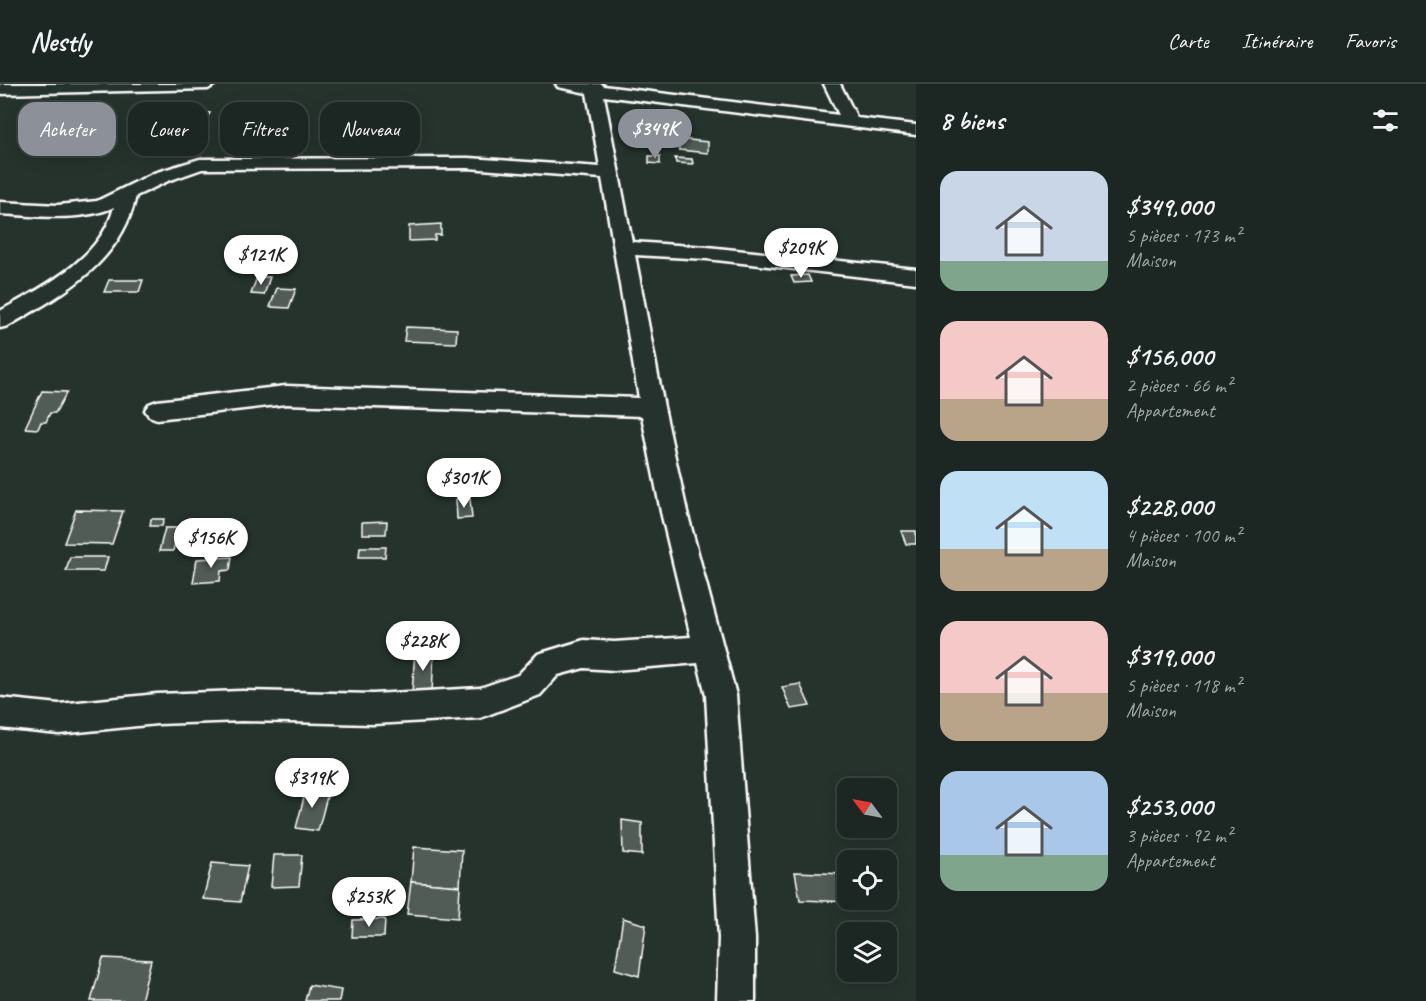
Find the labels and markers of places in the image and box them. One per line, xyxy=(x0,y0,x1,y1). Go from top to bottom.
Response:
pin: $349K xyxy=(613,109,697,160)
pin: $209K xyxy=(759,228,843,279)
pin: $121K xyxy=(219,235,303,286)
pin: $301K xyxy=(422,458,506,509)
pin: $156K xyxy=(169,518,253,569)
pin: $228K xyxy=(381,621,465,672)
pin: $319K xyxy=(270,758,354,809)
pin: $253K xyxy=(327,877,411,928)

